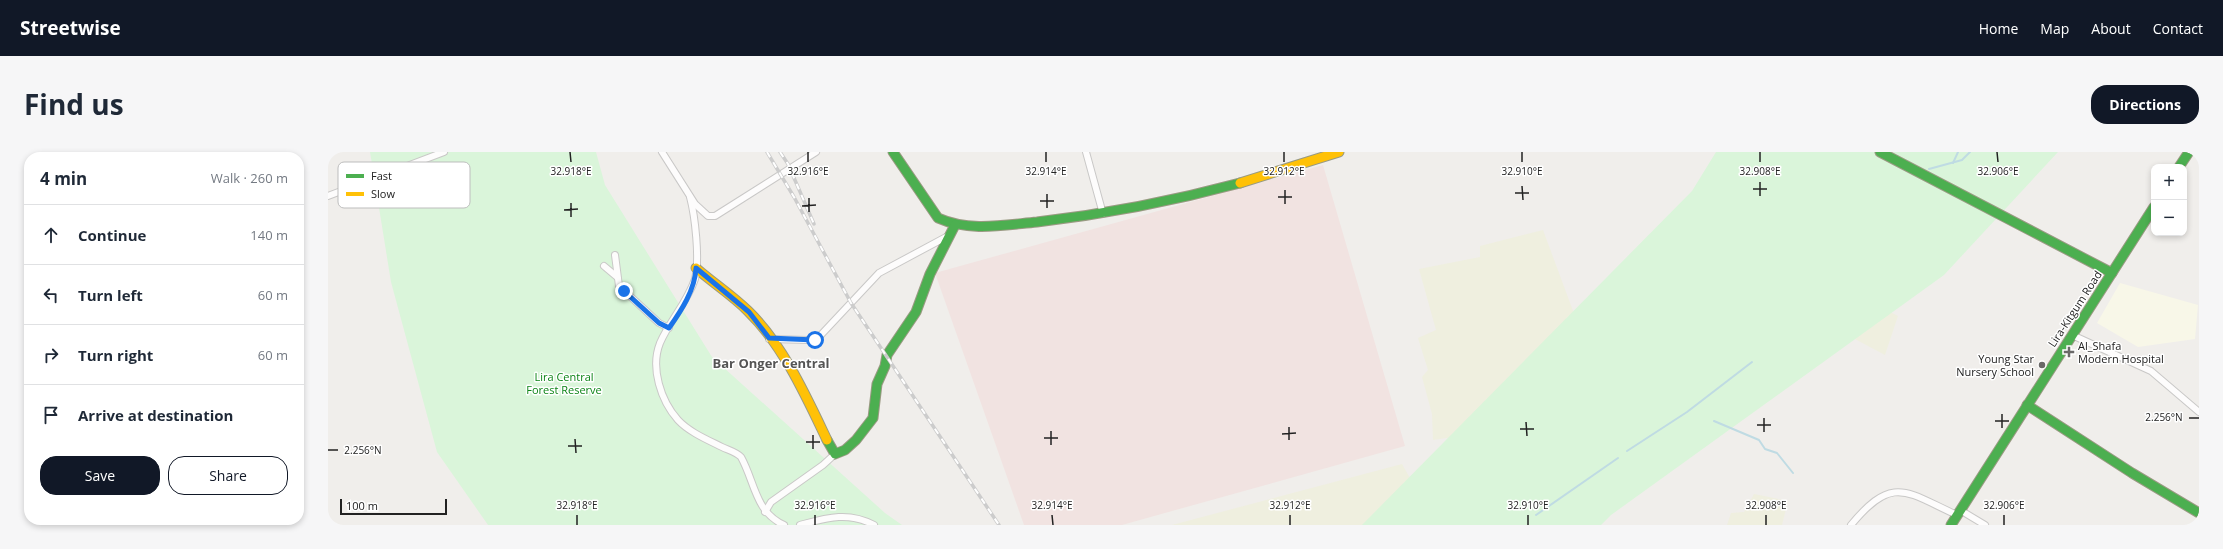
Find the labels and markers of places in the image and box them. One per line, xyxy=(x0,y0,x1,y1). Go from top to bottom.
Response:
place label: Al_Shafa Modern Hospital xyxy=(2078,338,2164,366)
marker: Al_Shafa Modern Hospital xyxy=(2063,346,2075,358)
place label: Young Star Nursery School xyxy=(1956,351,2034,379)
marker: Young Star Nursery School xyxy=(2037,360,2047,370)

